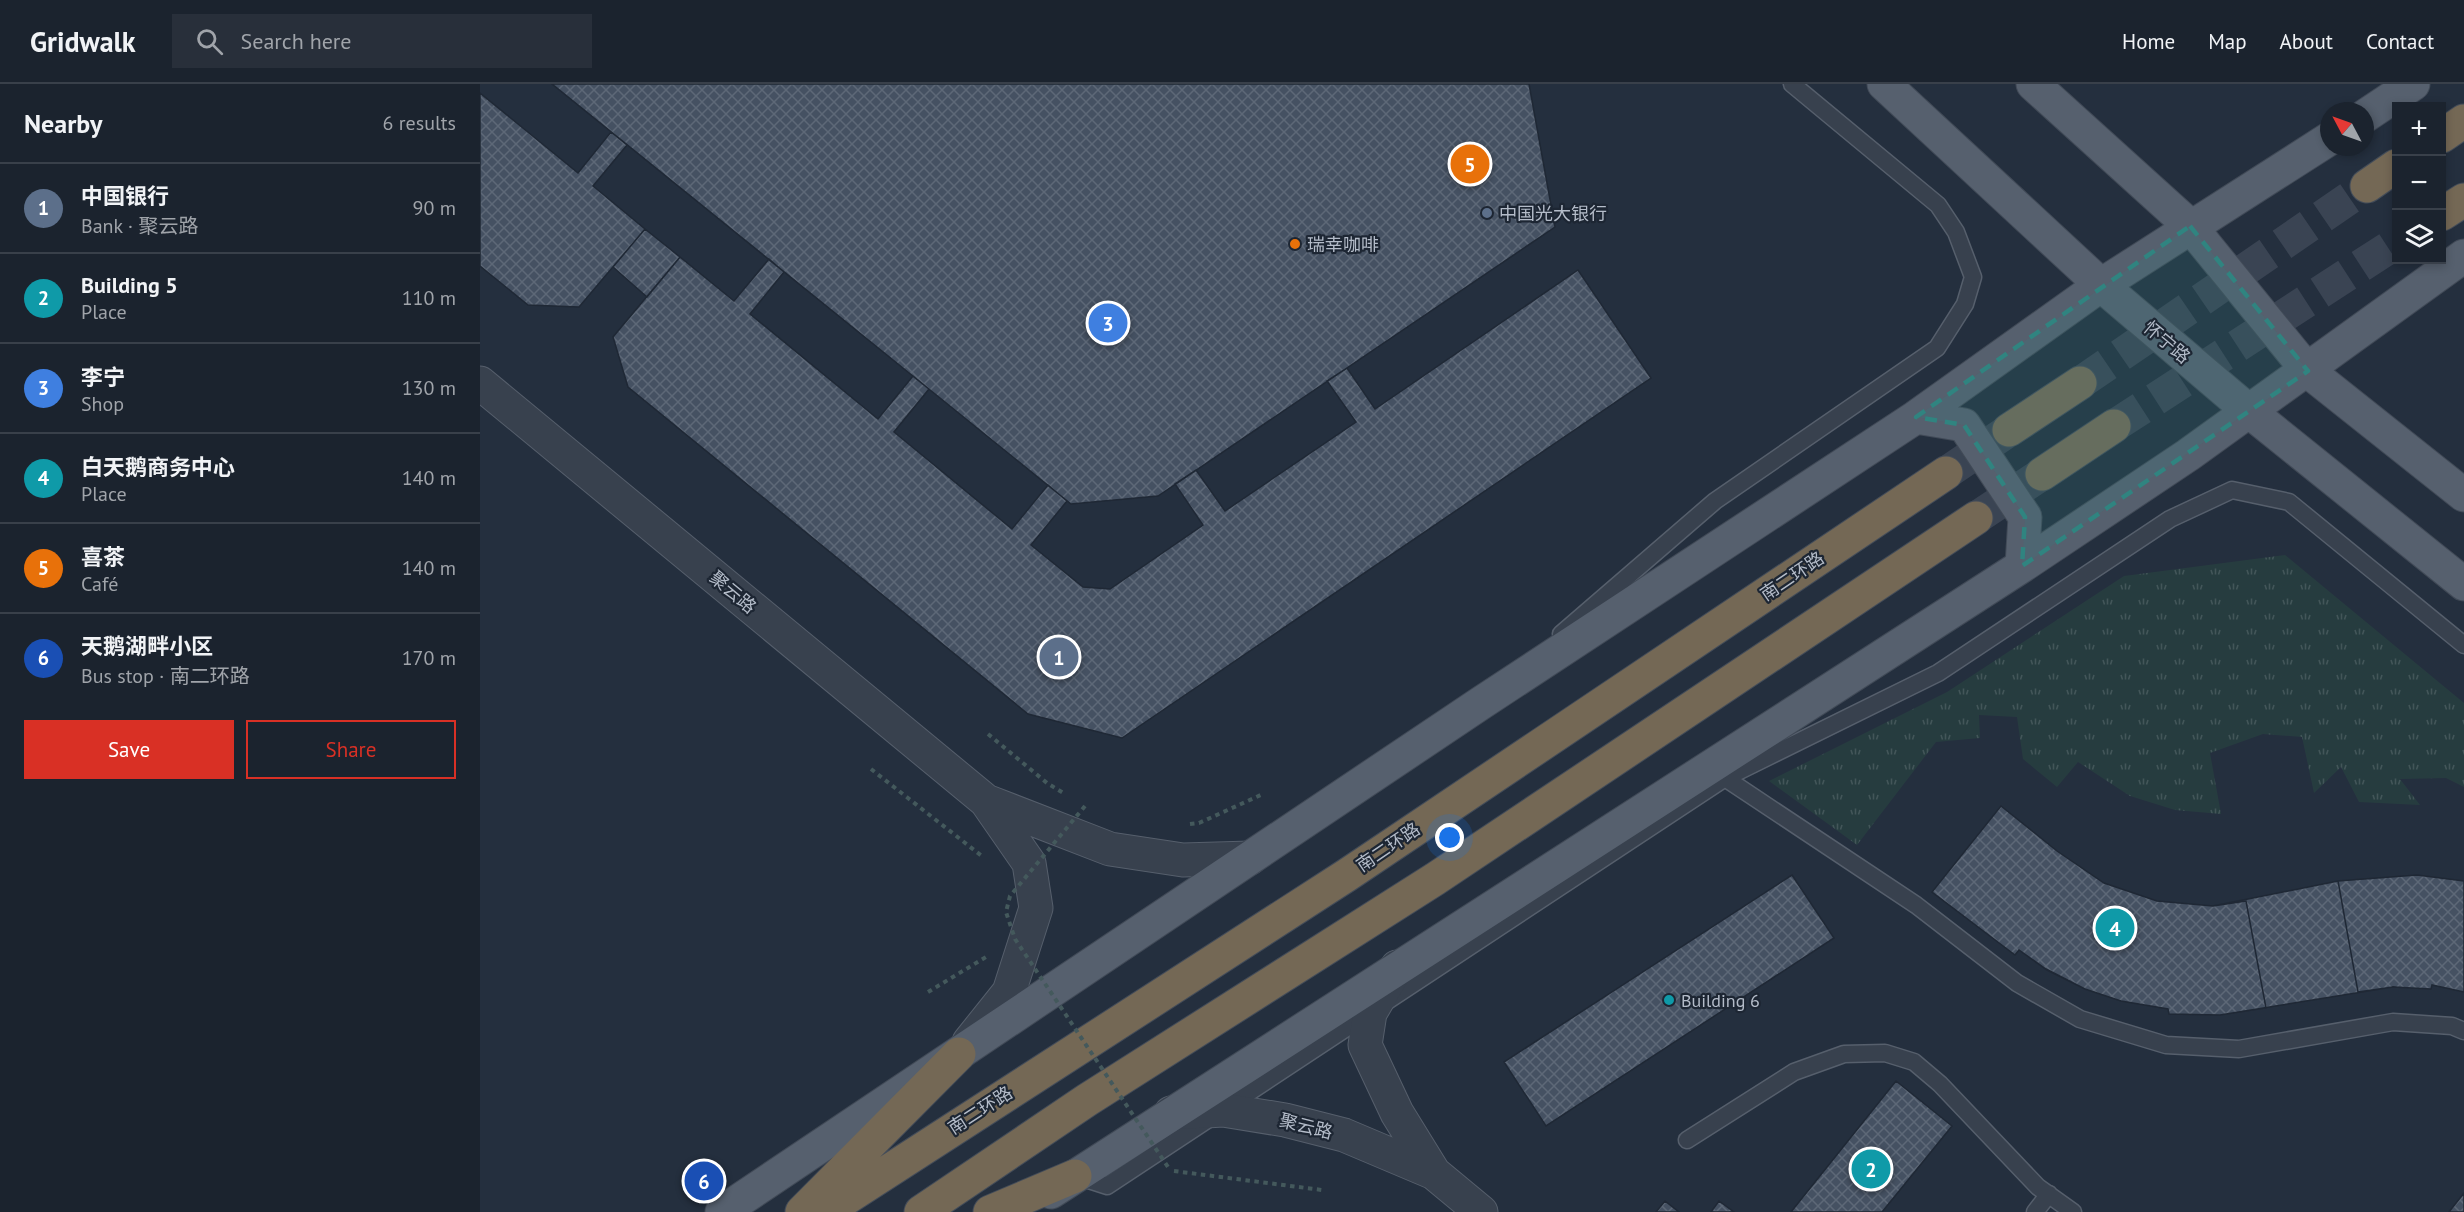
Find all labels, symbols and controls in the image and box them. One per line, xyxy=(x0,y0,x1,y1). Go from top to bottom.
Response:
search box xyxy=(172,14,592,68)
text: Gridwalk xyxy=(30,23,136,60)
icon: search xyxy=(193,25,226,58)
text: Search here xyxy=(241,27,352,55)
text: Home xyxy=(2122,28,2175,55)
text: Map xyxy=(2208,28,2247,55)
text: About xyxy=(2280,28,2333,55)
text: Contact xyxy=(2366,28,2434,55)
north arrow xyxy=(2320,102,2374,156)
map controls xyxy=(2392,102,2446,264)
button: + xyxy=(2392,102,2446,156)
text: Nearby xyxy=(24,107,102,140)
text: 6 results xyxy=(383,110,456,136)
pin: 5 xyxy=(1450,142,1490,187)
button: − xyxy=(2392,156,2446,210)
text: 中国银行 xyxy=(81,182,169,210)
text: 1 xyxy=(38,195,49,221)
text: 90 m xyxy=(413,195,456,221)
place label: 中国光大银行 xyxy=(1499,202,1607,225)
marker: 中国光大银行 xyxy=(1480,206,1494,220)
button: layers xyxy=(2392,210,2446,264)
text: Bank · 聚云路 xyxy=(81,213,199,239)
place label: 瑞幸咖啡 xyxy=(1307,233,1379,256)
marker: 瑞幸咖啡 xyxy=(1288,237,1302,251)
text: Building 5 xyxy=(81,271,178,299)
text: 2 xyxy=(38,285,49,311)
text: 110 m xyxy=(402,285,456,311)
text: Place xyxy=(81,299,127,325)
pin: 3 xyxy=(1088,300,1128,346)
street label: 怀宁路 xyxy=(2139,316,2195,368)
text: 李宁 xyxy=(81,363,125,391)
text: 3 xyxy=(38,375,49,401)
text: 130 m xyxy=(402,375,456,401)
text: Shop xyxy=(81,391,124,417)
text: 白天鹅商务中心 xyxy=(81,453,235,481)
text: 4 xyxy=(38,465,49,491)
text: 140 m xyxy=(402,465,456,491)
text: Place xyxy=(81,481,127,507)
text: 喜茶 xyxy=(81,543,125,571)
street label: 南二环路 xyxy=(1756,546,1828,606)
text: 5 xyxy=(38,555,49,581)
text: 140 m xyxy=(402,555,456,581)
street label: 聚云路 xyxy=(705,566,761,618)
text: Café xyxy=(81,571,118,597)
text: 天鹅湖畔小区 xyxy=(81,632,213,660)
pin: 1 xyxy=(1040,634,1078,680)
text: 6 xyxy=(38,645,49,671)
text: 170 m xyxy=(402,645,456,671)
text: Bus stop · 南二环路 xyxy=(81,663,250,689)
button: Save xyxy=(24,720,234,779)
button: Share xyxy=(246,720,456,779)
street label: 南二环路 xyxy=(1352,817,1424,877)
your location xyxy=(1435,823,1464,852)
pin: 4 xyxy=(2096,906,2134,950)
place label: Building 6 xyxy=(1681,989,1760,1012)
marker: Building 6 xyxy=(1662,993,1676,1007)
street label: 南二环路 xyxy=(944,1081,1016,1139)
street label: 聚云路 xyxy=(1277,1108,1335,1144)
pin: 2 xyxy=(1852,1146,1890,1192)
pin: 6 xyxy=(684,1158,724,1204)

